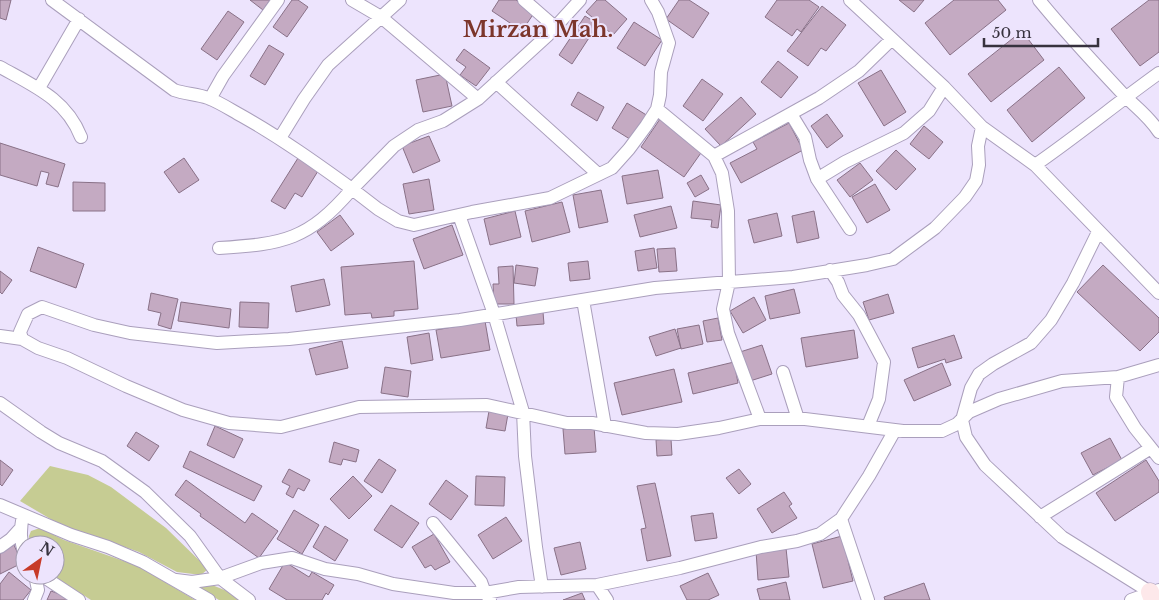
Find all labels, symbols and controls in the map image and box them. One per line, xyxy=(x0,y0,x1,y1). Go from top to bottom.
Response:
scale bar xyxy=(984,15,1098,47)
district label: Mirzan Mah. xyxy=(463,16,613,43)
text: 50 m xyxy=(992,23,1032,42)
north arrow xyxy=(15,535,65,585)
text: N xyxy=(37,538,58,560)

